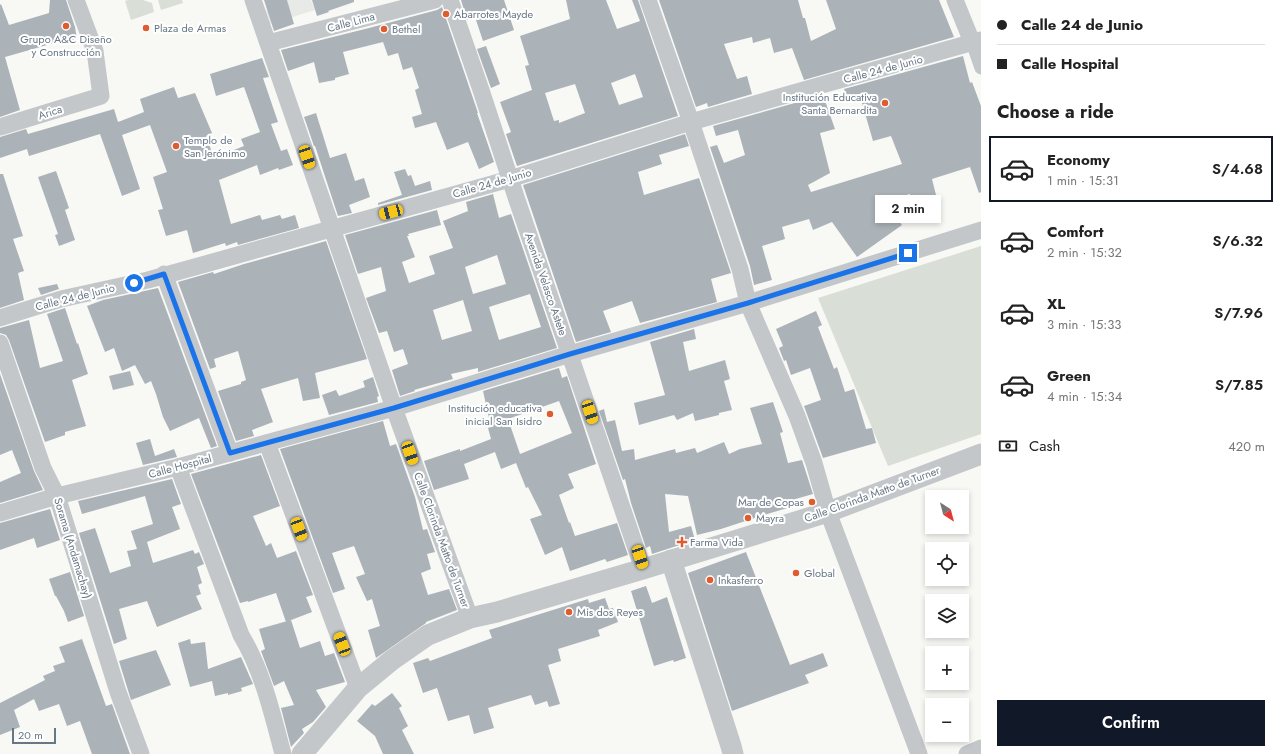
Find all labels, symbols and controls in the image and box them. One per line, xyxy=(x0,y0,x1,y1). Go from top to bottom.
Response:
place label: Abarrotes Mayde xyxy=(454,6,534,22)
street label: Calle Lima xyxy=(325,8,377,36)
marker: Abarrotes Mayde xyxy=(441,9,451,19)
text: Calle 24 de Junio xyxy=(1021,14,1143,36)
place label: Plaza de Armas xyxy=(154,20,227,36)
marker: Grupo A&C Diseño y Construcción xyxy=(61,21,71,31)
place label: Bethel xyxy=(392,21,420,37)
marker: Plaza de Armas xyxy=(141,23,151,33)
marker: Bethel xyxy=(379,24,389,34)
place label: Grupo A&C Diseño y Construcción xyxy=(20,31,112,60)
street label: Calle 24 de Junio xyxy=(842,51,924,87)
text: Calle Hospital xyxy=(1021,53,1119,75)
place label: Institución Educativa Santa Bernardita xyxy=(783,89,877,118)
marker: Institución Educativa Santa Bernardita xyxy=(880,98,890,108)
text: Choose a ride xyxy=(997,99,1114,125)
street label: Arica xyxy=(36,101,64,123)
place label: Templo de San Jerónimo xyxy=(184,132,246,161)
marker: Templo de San Jerónimo xyxy=(171,141,181,151)
car xyxy=(297,144,317,170)
text: Economy xyxy=(1047,149,1110,171)
icon: car xyxy=(999,151,1035,187)
text: S/4.68 xyxy=(1212,158,1263,180)
street label: Calle 24 de Junio xyxy=(451,164,533,202)
text: 1 min · 15:31 xyxy=(1047,171,1119,190)
callout: 2 min xyxy=(875,195,941,223)
text: 2 min xyxy=(891,199,925,218)
car xyxy=(378,203,404,221)
text: Comfort xyxy=(1047,221,1104,243)
icon: car xyxy=(999,223,1035,259)
street label: Avenida Velasco Astete xyxy=(521,230,571,338)
text: S/6.32 xyxy=(1213,230,1263,252)
text: 2 min · 15:32 xyxy=(1047,243,1122,262)
route end xyxy=(899,244,917,262)
route start xyxy=(125,274,143,292)
street label: Calle 24 de Junio xyxy=(34,279,116,315)
text: XL xyxy=(1047,293,1065,315)
icon: car xyxy=(999,295,1035,331)
text: S/7.96 xyxy=(1214,302,1263,324)
text: 3 min · 15:33 xyxy=(1047,315,1121,334)
text: Green xyxy=(1047,365,1091,387)
icon: car xyxy=(999,367,1035,403)
text: S/7.85 xyxy=(1215,374,1263,396)
text: 4 min · 15:34 xyxy=(1047,387,1122,406)
car xyxy=(580,399,600,425)
place label: Institución educativa inicial San Isidro xyxy=(448,400,542,429)
marker: Institución educativa inicial San Isidro xyxy=(545,409,555,419)
icon: cash xyxy=(997,435,1019,457)
text: Cash xyxy=(1029,435,1060,457)
text: 420 m xyxy=(1228,437,1265,456)
car xyxy=(400,440,420,466)
street label: Calle Hospital xyxy=(147,450,213,482)
street label: Calle Clorinda Matto de Turner xyxy=(802,462,942,526)
street label: Calle Clorinda Matto de Turner xyxy=(410,470,474,610)
north arrow xyxy=(925,490,969,534)
map controls xyxy=(925,490,969,742)
place label: Mar de Copas xyxy=(738,494,805,510)
street label: Sorama (Andamachay) xyxy=(50,496,96,600)
marker: Mar de Copas xyxy=(807,497,817,507)
place label: Mayra xyxy=(756,510,784,526)
marker: Mayra xyxy=(743,513,753,523)
car xyxy=(289,516,309,542)
place label: Farma Vida xyxy=(690,534,743,550)
marker: Farma Vida xyxy=(677,537,687,547)
button: locate xyxy=(925,542,969,586)
car xyxy=(631,544,649,570)
place label: Global xyxy=(804,565,835,581)
marker: Global xyxy=(791,568,801,578)
place label: Inkasferro xyxy=(718,572,763,588)
marker: Inkasferro xyxy=(705,575,715,585)
button: layers xyxy=(925,594,969,638)
place label: Mis dos Reyes xyxy=(577,604,644,620)
marker: Mis dos Reyes xyxy=(564,607,574,617)
car xyxy=(332,631,352,657)
button: + xyxy=(925,646,969,690)
button: − xyxy=(925,698,969,742)
button: Confirm xyxy=(997,700,1265,746)
scale bar xyxy=(12,726,56,745)
text: 20 m xyxy=(18,727,43,743)

